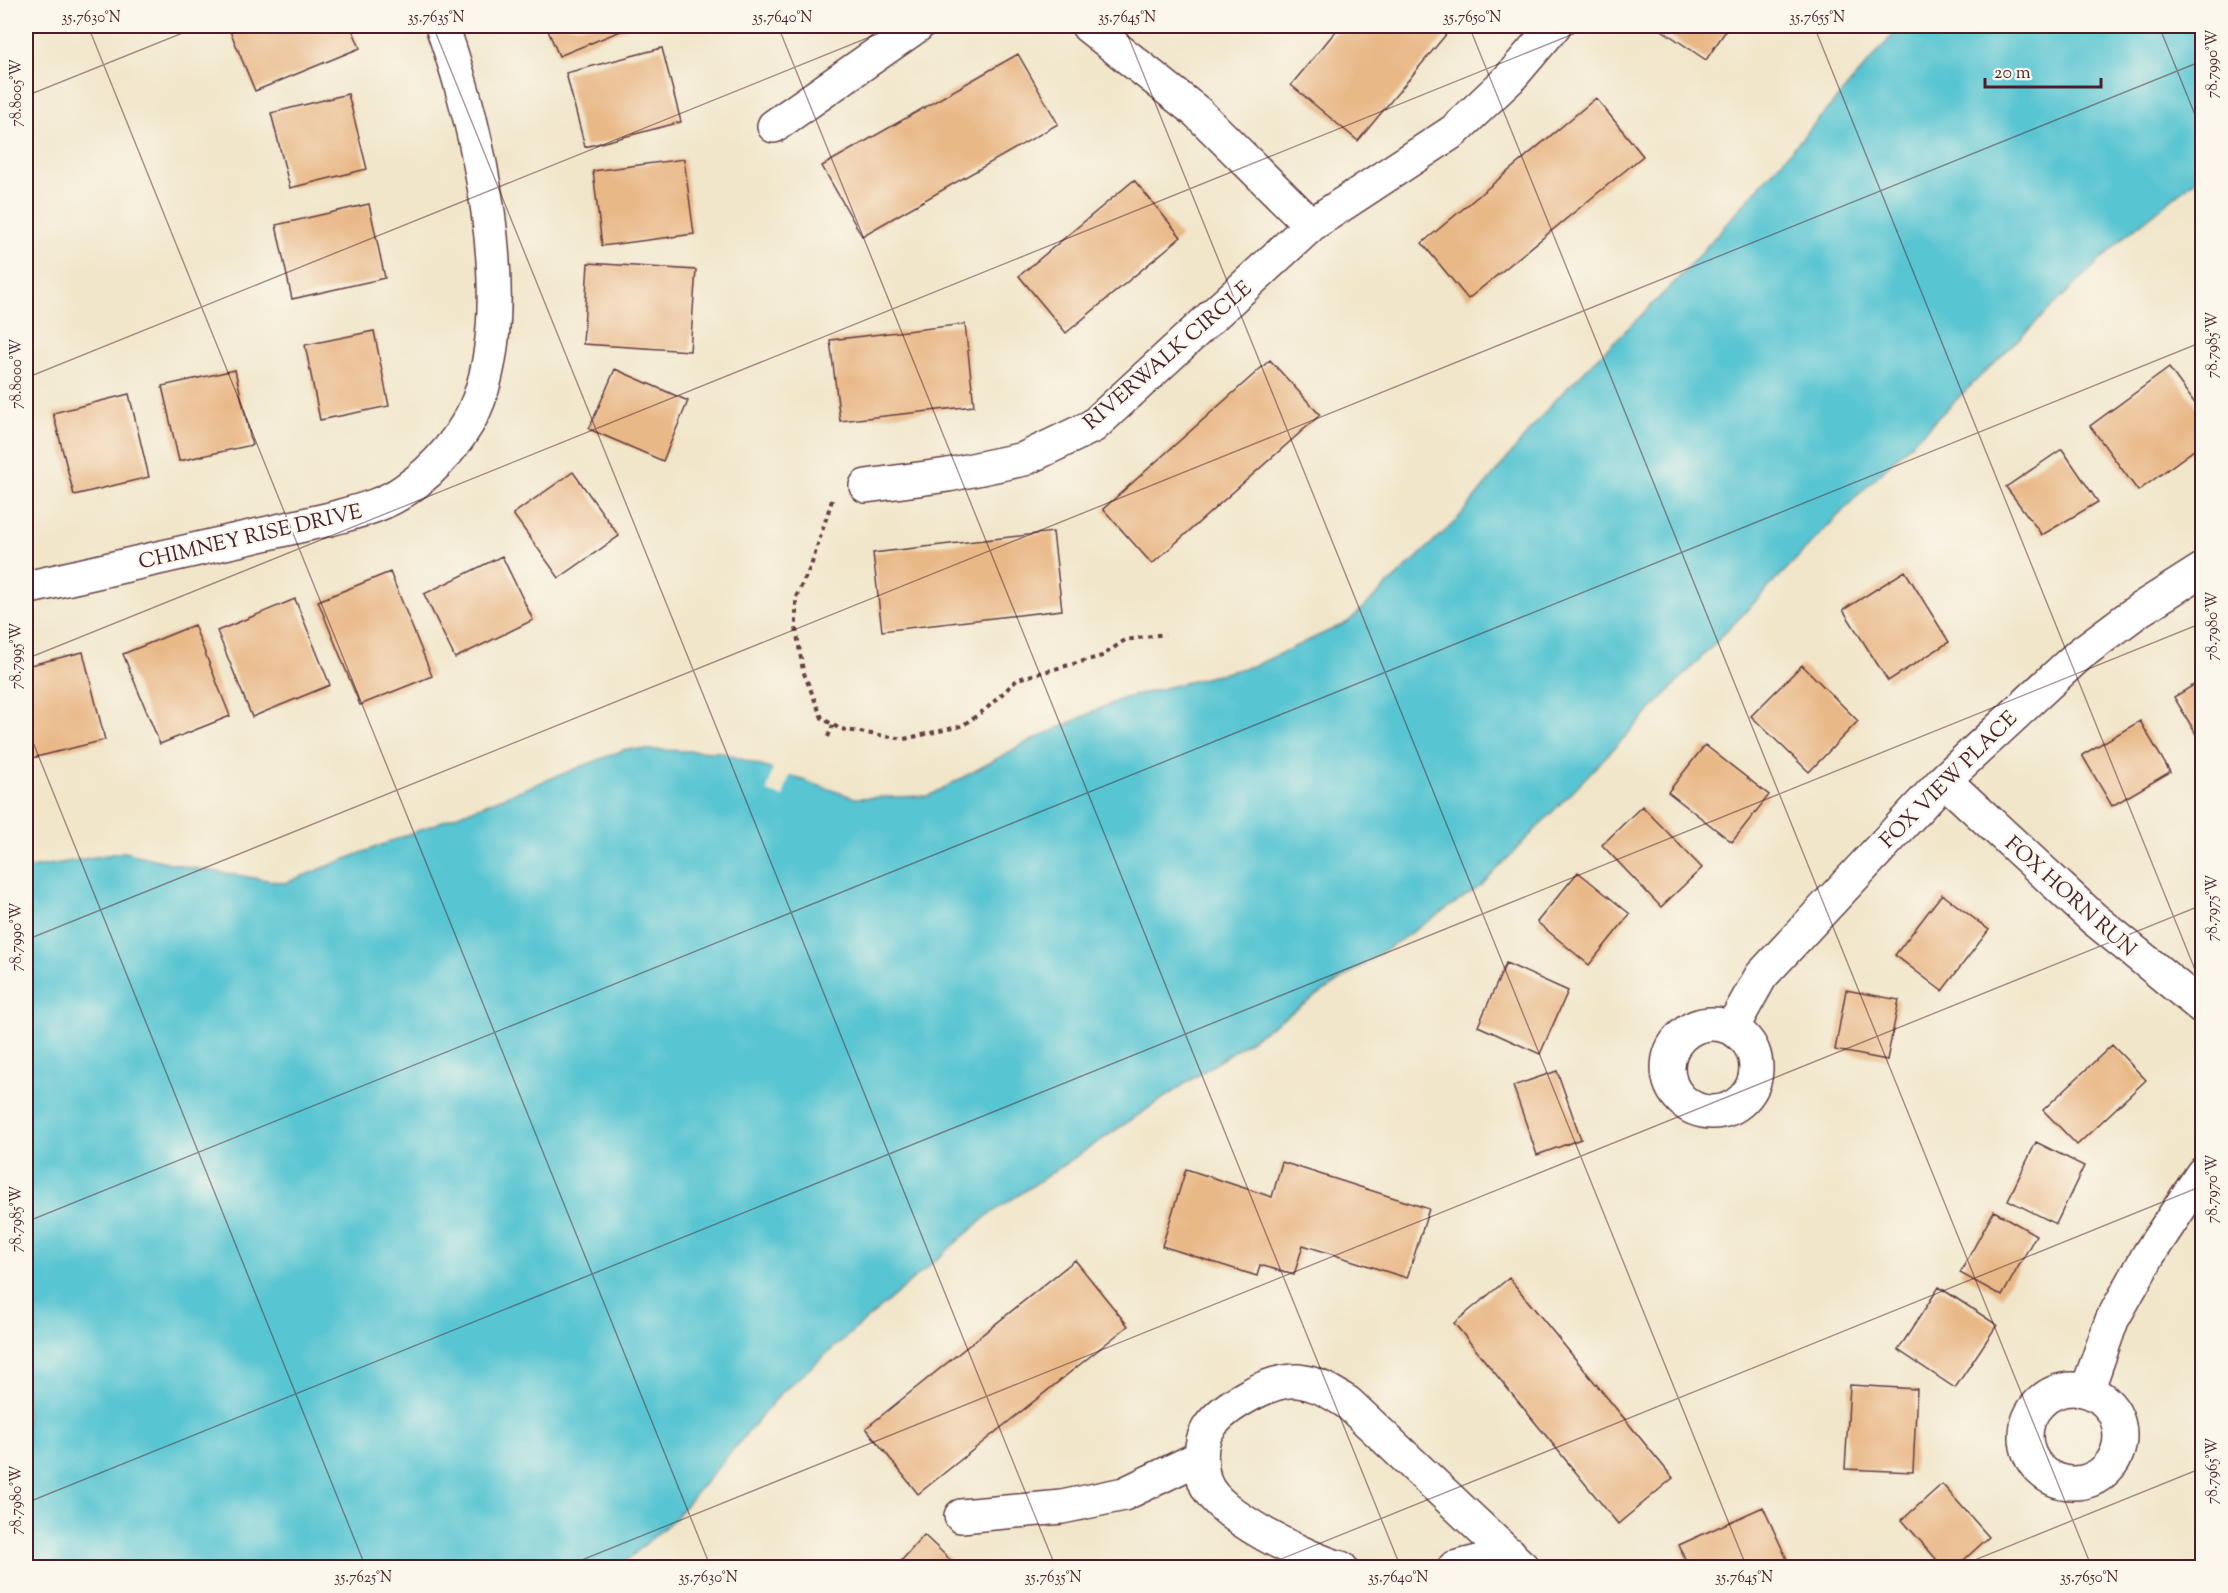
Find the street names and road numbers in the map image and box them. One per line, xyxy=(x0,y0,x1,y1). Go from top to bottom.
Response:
street label: RIVERWALK CIRCLE xyxy=(1078,275,1259,438)
street label: CHIMNEY RISE DRIVE xyxy=(136,498,365,578)
street label: FOX VIEW PLACE xyxy=(1874,705,2025,856)
street label: FOX HORN RUN xyxy=(1997,830,2142,965)

